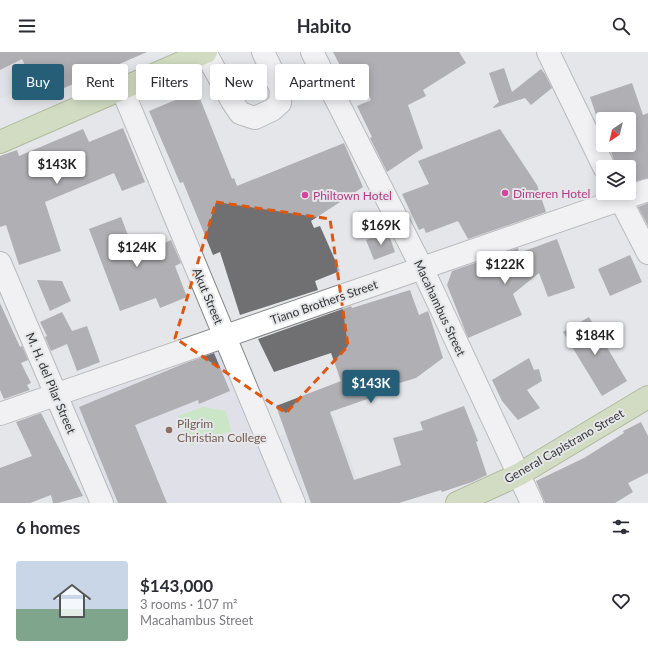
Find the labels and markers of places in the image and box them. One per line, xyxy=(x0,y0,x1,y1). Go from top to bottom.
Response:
pin: $143K xyxy=(29,151,85,185)
place label: Dimeren Hotel xyxy=(513,186,590,201)
place label: Philtown Hotel xyxy=(313,188,392,203)
marker: Dimeren Hotel xyxy=(500,188,510,198)
marker: Philtown Hotel xyxy=(300,190,310,200)
pin: $169K xyxy=(353,212,409,246)
pin: $124K xyxy=(109,234,165,268)
pin: $122K xyxy=(477,251,533,285)
pin: $184K xyxy=(567,322,623,356)
pin: $143K xyxy=(343,370,399,404)
place label: Pilgrim Christian College xyxy=(177,416,266,445)
marker: Pilgrim Christian College xyxy=(164,425,174,435)

